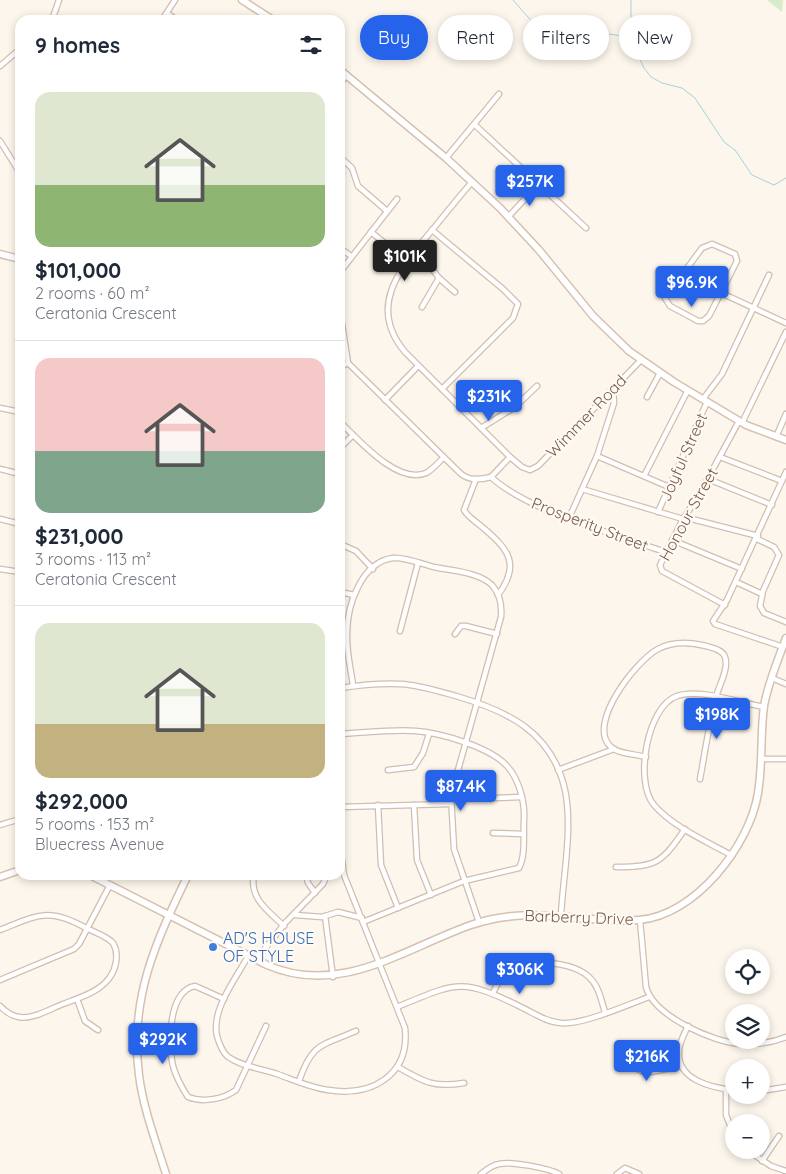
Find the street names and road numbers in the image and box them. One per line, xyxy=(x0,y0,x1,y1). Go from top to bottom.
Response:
street label: Wimmer Road xyxy=(542,370,630,462)
street label: Joyful Street xyxy=(655,410,711,504)
street label: Honour Street xyxy=(654,464,722,564)
street label: Prosperity Street xyxy=(529,493,651,555)
street label: Barberry Drive xyxy=(524,905,634,929)

